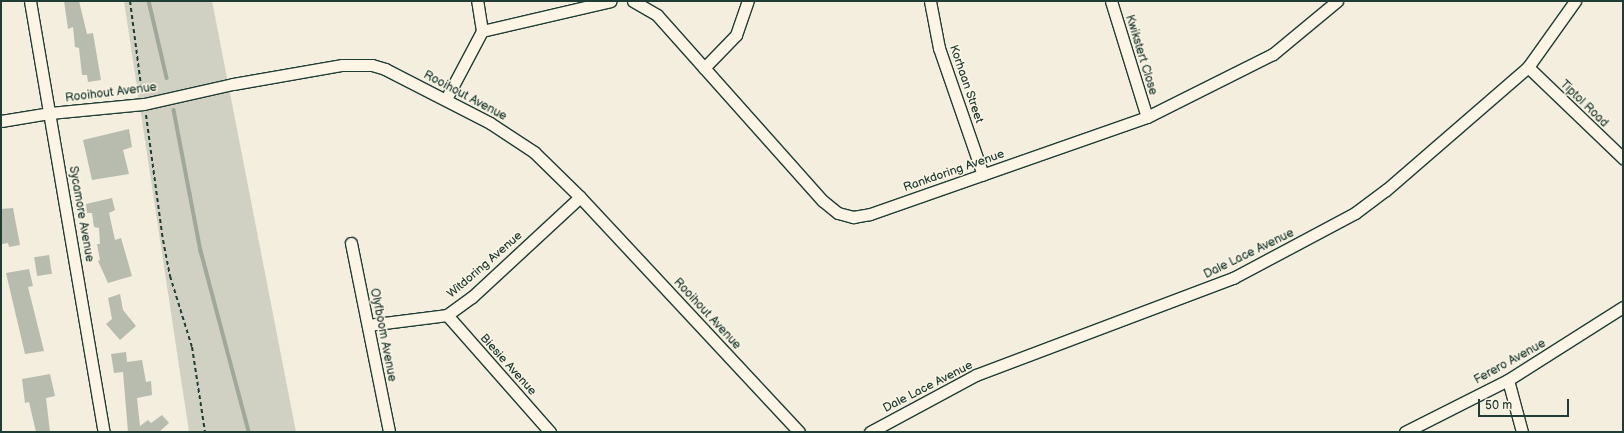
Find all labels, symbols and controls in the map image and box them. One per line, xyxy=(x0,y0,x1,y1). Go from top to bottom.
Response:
street label: Kwikstert Close xyxy=(1122,13,1160,97)
street label: Korhaan Street xyxy=(946,43,986,125)
street label: Rooihout Avenue xyxy=(421,68,509,124)
street label: Tiptol Road xyxy=(1557,77,1611,131)
street label: Rooihout Avenue xyxy=(64,80,158,106)
street label: Rankdoring Avenue xyxy=(902,147,1006,195)
street label: Sycamore Avenue xyxy=(65,165,97,263)
street label: Dale Lace Avenue xyxy=(1202,226,1296,282)
street label: Witdoring Avenue xyxy=(445,229,525,301)
street label: Rooihout Avenue xyxy=(670,275,744,353)
street label: Olyfboom Avenue xyxy=(367,287,399,383)
street label: Biesie Avenue xyxy=(477,331,539,399)
street label: Ferero Avenue xyxy=(1472,336,1548,388)
street label: Dale Lace Avenue xyxy=(881,358,975,416)
scale bar xyxy=(1480,391,1571,417)
text: 50 m xyxy=(1485,398,1512,413)

